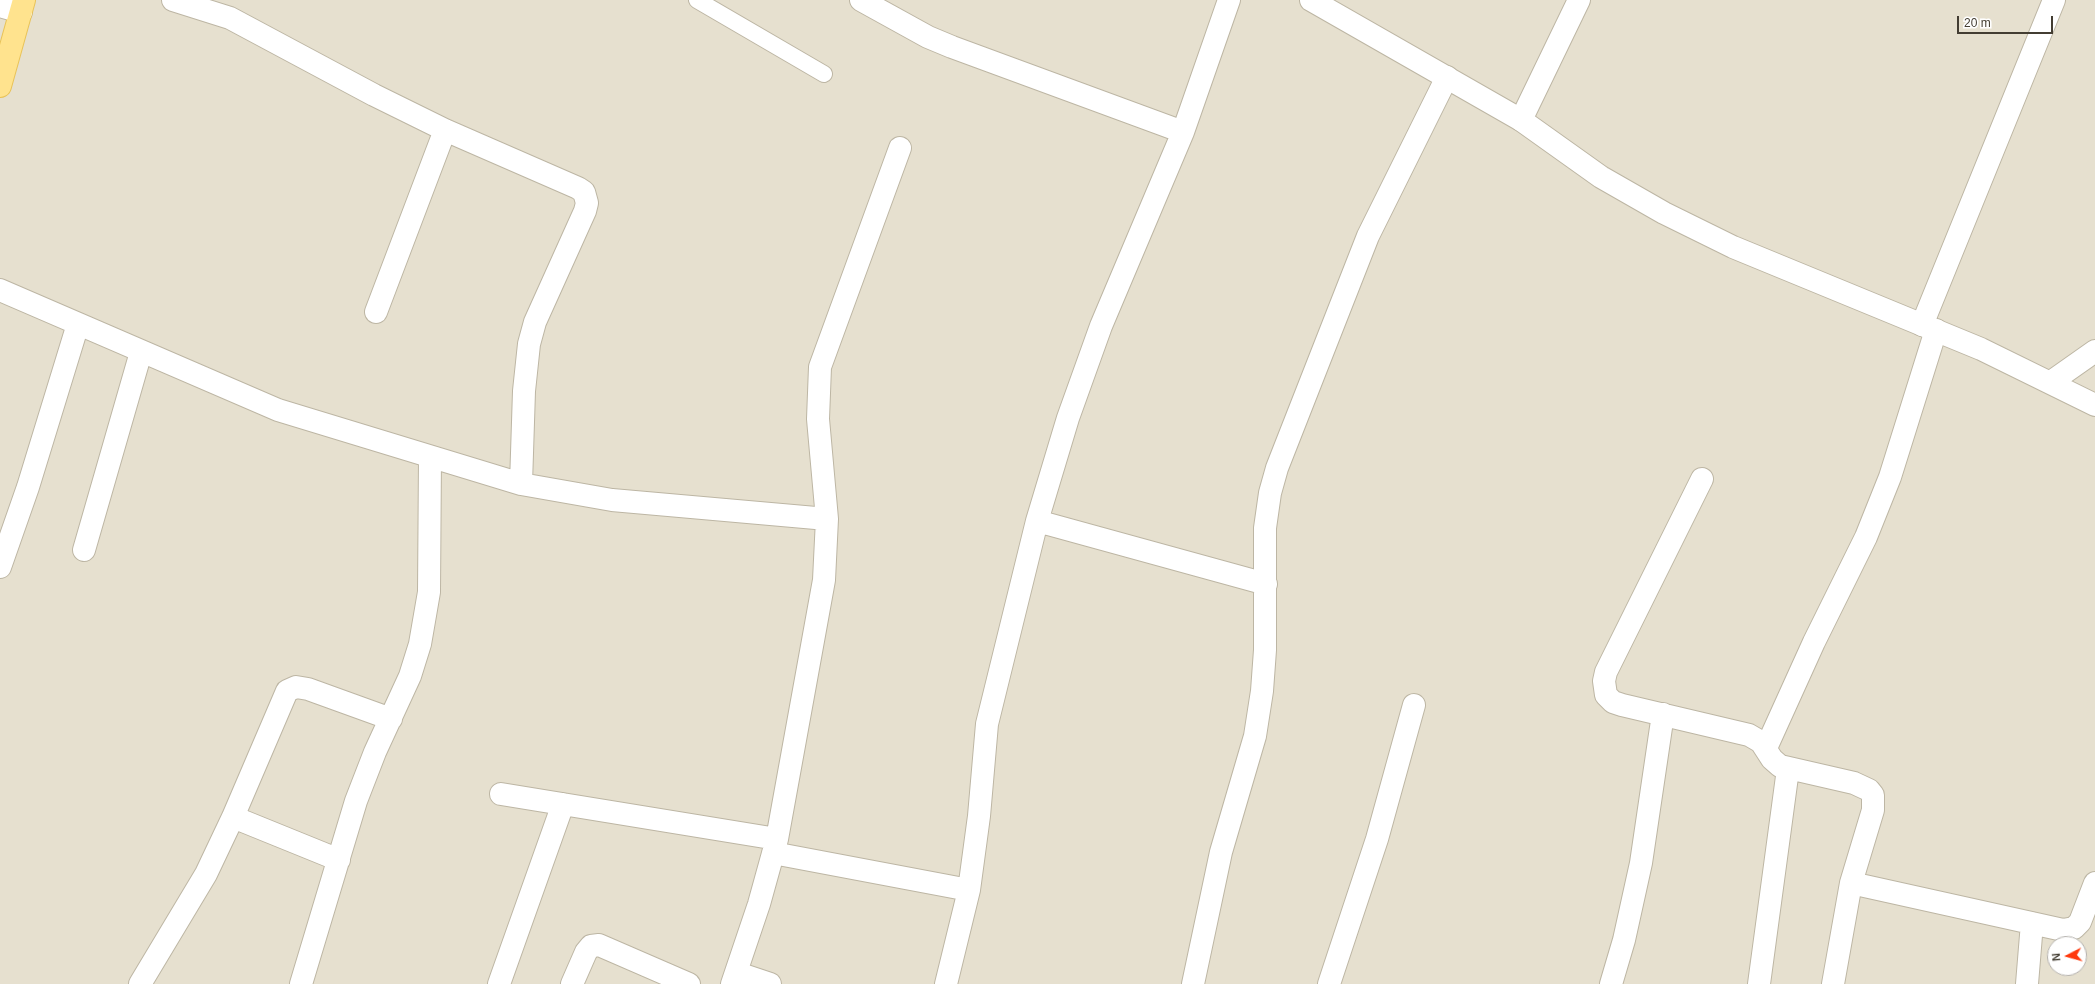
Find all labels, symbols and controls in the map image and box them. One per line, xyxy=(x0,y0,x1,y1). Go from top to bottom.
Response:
scale bar xyxy=(1959,8,2055,34)
text: 20 m xyxy=(1964,16,1991,30)
north arrow xyxy=(2047,936,2087,976)
text: N xyxy=(2050,953,2062,962)

